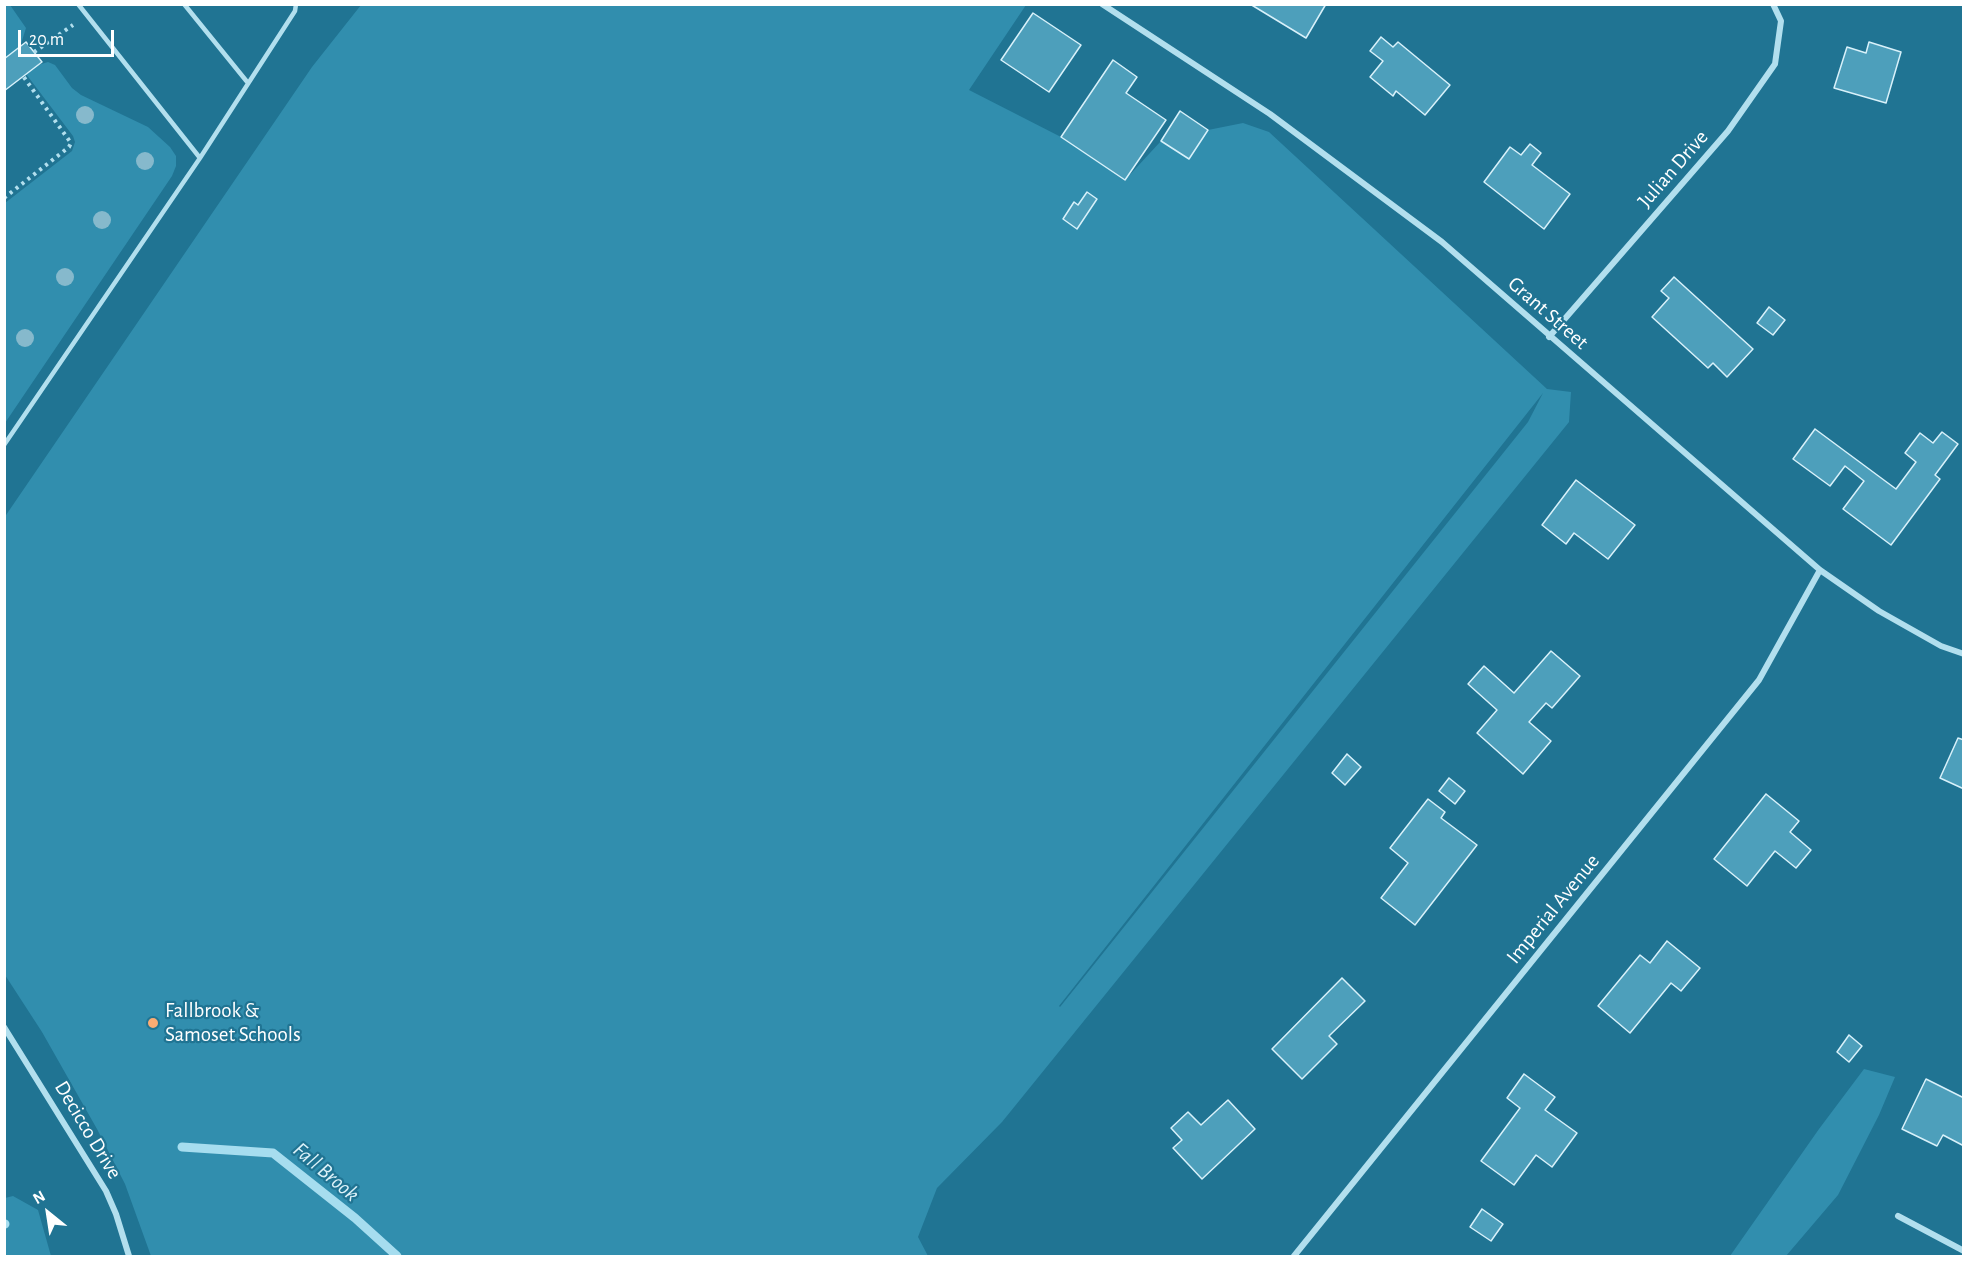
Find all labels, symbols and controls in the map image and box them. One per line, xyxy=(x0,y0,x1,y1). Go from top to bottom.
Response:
scale bar xyxy=(21,18,117,56)
text: 20 m xyxy=(29,31,64,49)
street label: Julian Drive xyxy=(1632,125,1714,213)
street label: Grant Street xyxy=(1502,271,1594,355)
street label: Imperial Avenue xyxy=(1501,849,1605,969)
place label: Fallbrook & Samoset Schools xyxy=(165,998,301,1048)
marker: Fallbrook & Samoset Schools xyxy=(146,1016,160,1030)
street label: Decicco Drive xyxy=(49,1076,127,1184)
water label: Fall Brook xyxy=(287,1137,365,1207)
north arrow xyxy=(18,1183,78,1243)
text: N xyxy=(30,1188,48,1207)

